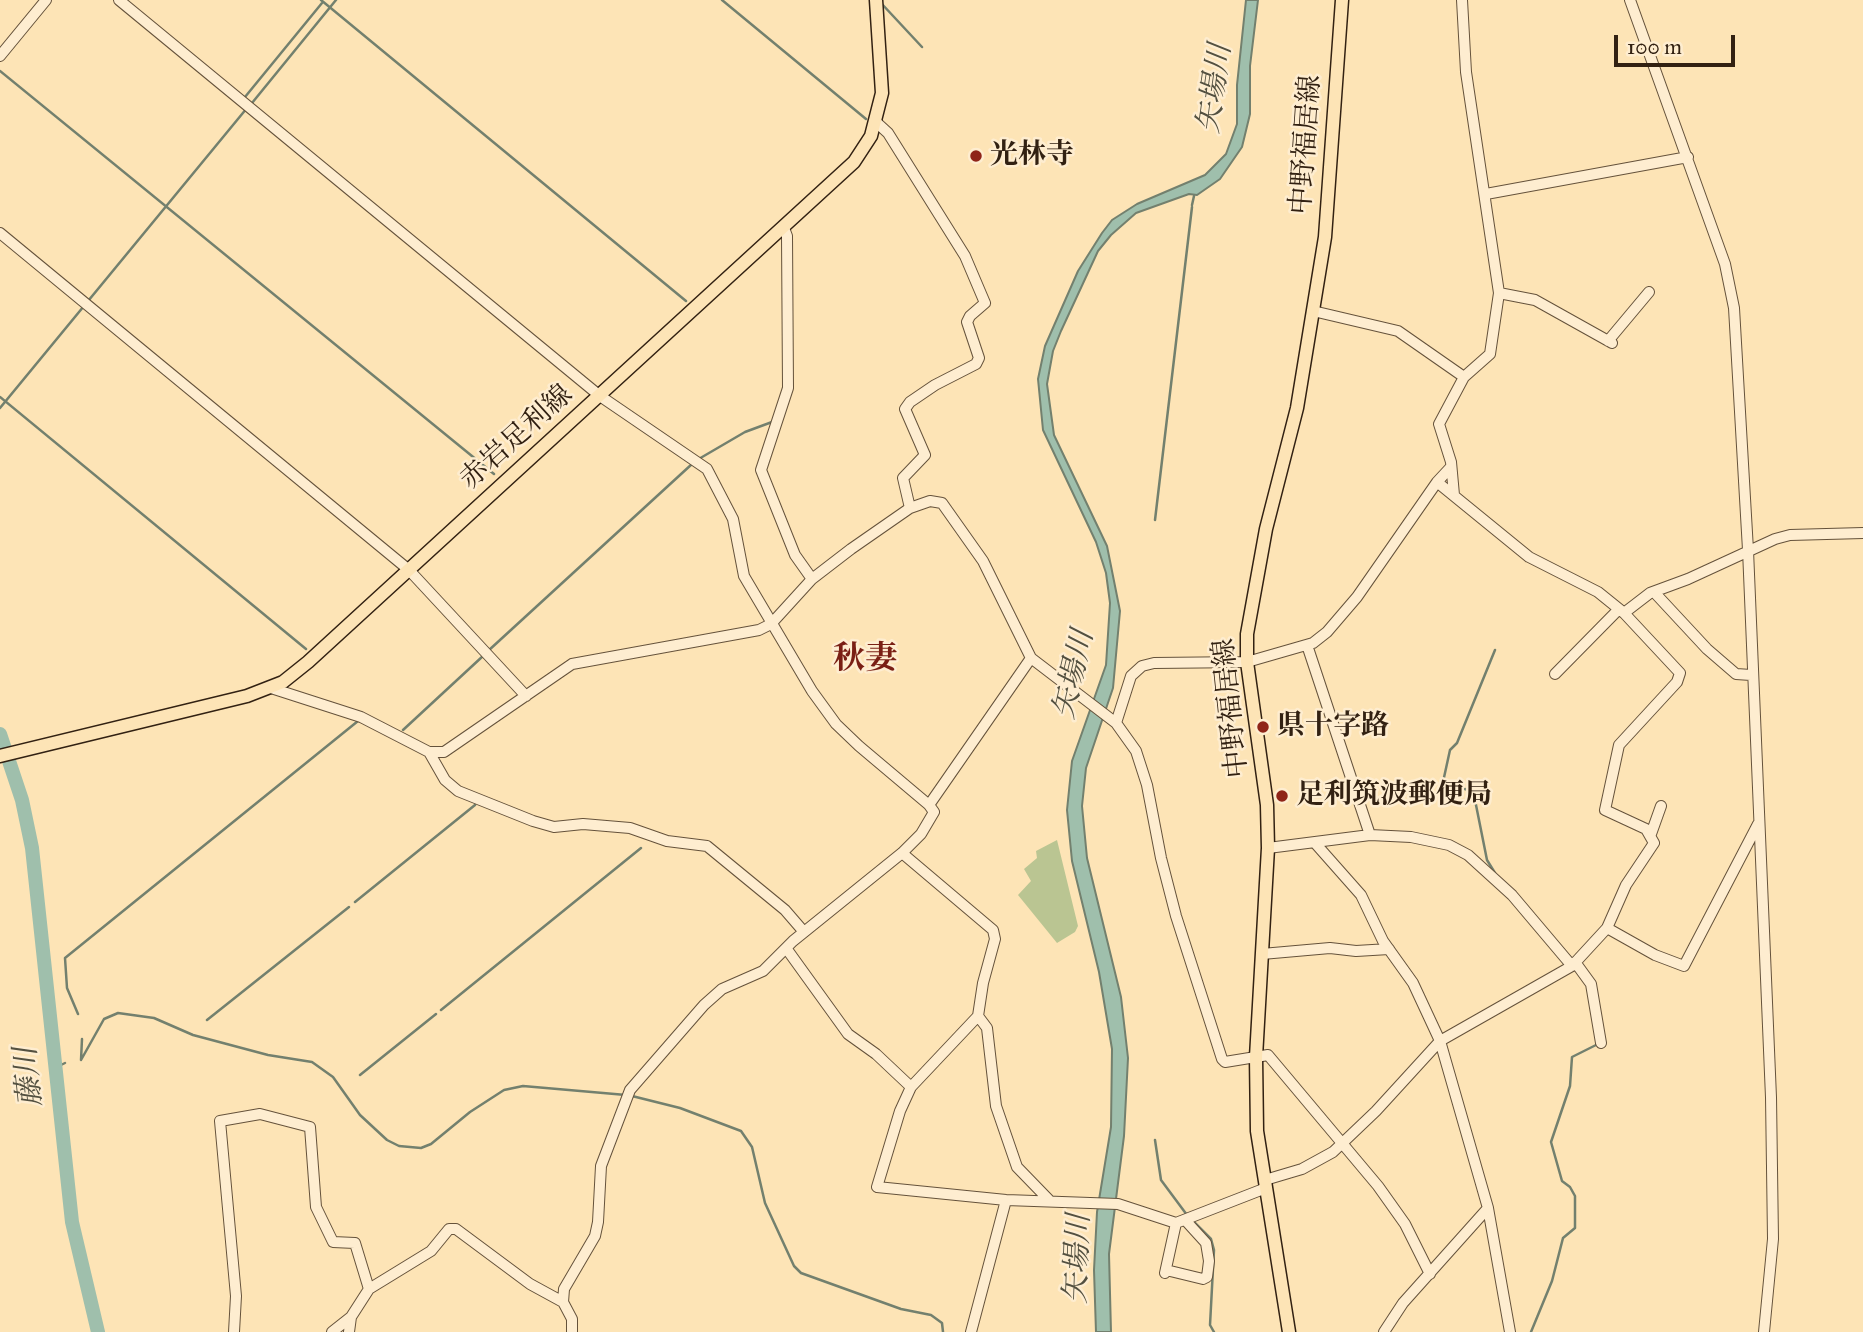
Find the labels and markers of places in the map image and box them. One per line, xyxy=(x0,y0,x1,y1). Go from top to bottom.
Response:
place label: 光林寺 xyxy=(990,139,1074,173)
marker: 光林寺 xyxy=(968,148,984,164)
place label: 県十字路 xyxy=(1277,710,1389,744)
marker: 県十字路 xyxy=(1255,719,1271,735)
place label: 足利筑波郵便局 xyxy=(1296,779,1492,813)
marker: 足利筑波郵便局 xyxy=(1274,788,1290,804)

